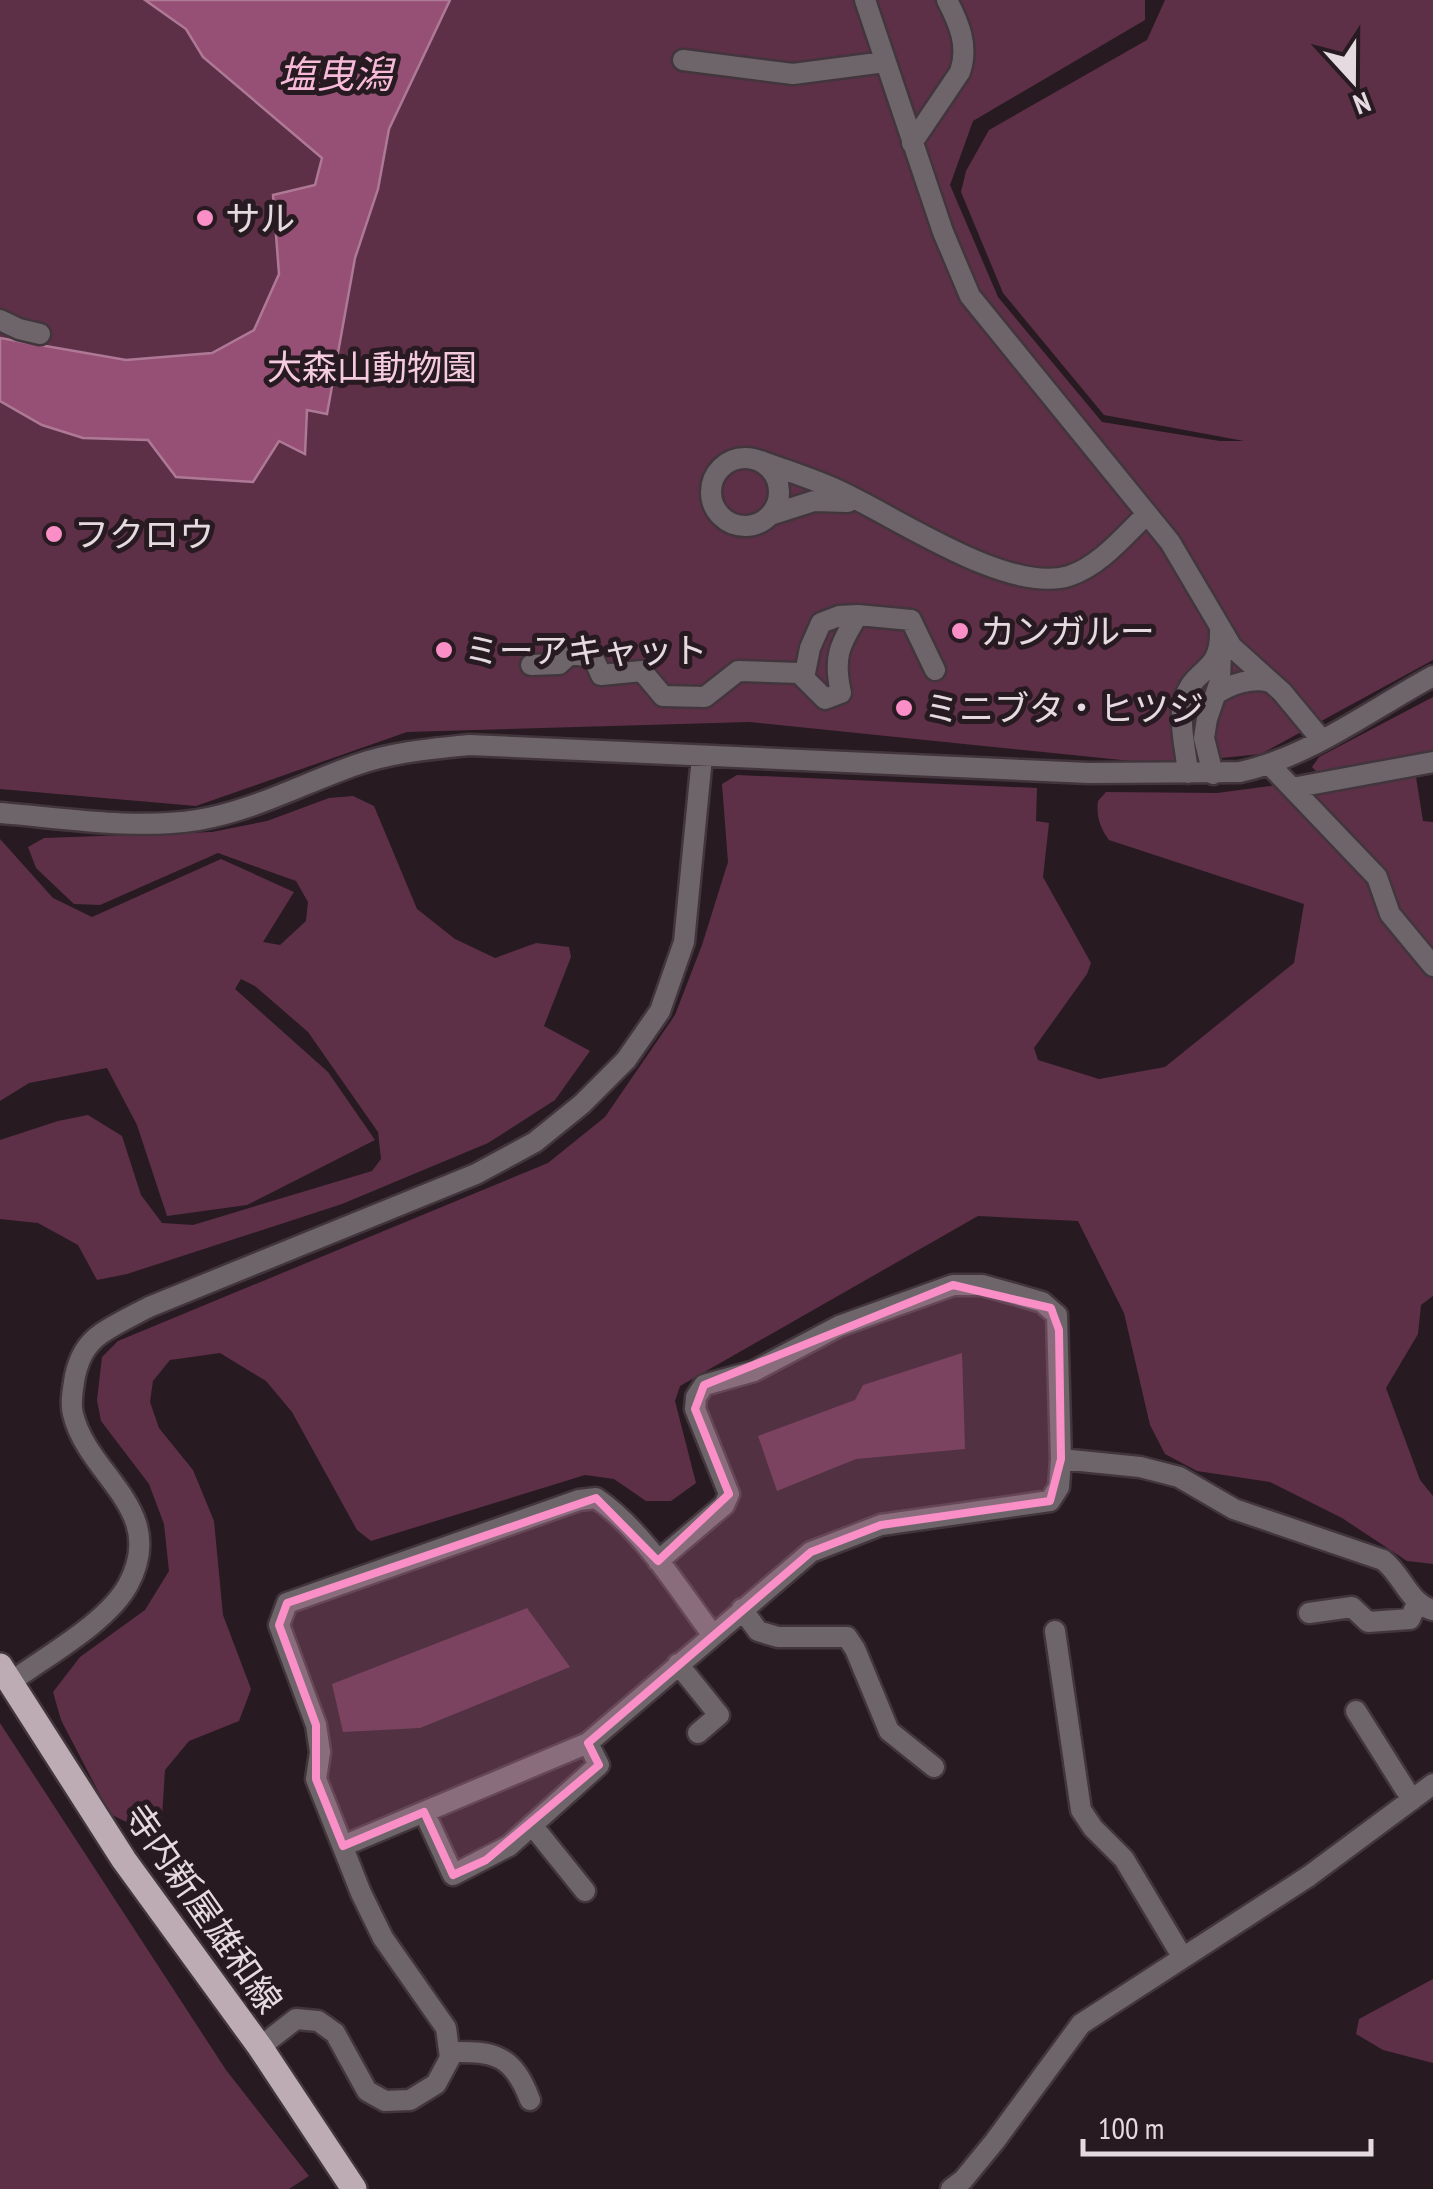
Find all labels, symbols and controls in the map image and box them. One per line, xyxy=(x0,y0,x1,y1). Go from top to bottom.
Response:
north arrow xyxy=(1303,30,1403,130)
water label: 塩曳潟 xyxy=(278,49,396,98)
text: N xyxy=(1348,84,1376,124)
place label: サル xyxy=(225,195,295,241)
marker: サル xyxy=(194,207,216,229)
park label: 大森山動物園 xyxy=(267,344,477,390)
place label: フクロウ xyxy=(74,511,214,557)
marker: フクロウ xyxy=(43,523,65,545)
place label: カンガルー xyxy=(980,608,1155,654)
marker: カンガルー xyxy=(949,620,971,642)
place label: ミーアキャット xyxy=(464,627,708,673)
marker: ミーアキャット xyxy=(433,639,455,661)
place label: ミニブタ・ヒツジ xyxy=(924,685,1204,731)
marker: ミニブタ・ヒツジ xyxy=(893,697,915,719)
street label: 寺内新屋雄和線 xyxy=(115,1794,293,2022)
scale bar xyxy=(1083,2094,1370,2156)
text: 100 m xyxy=(1098,2108,1164,2147)

